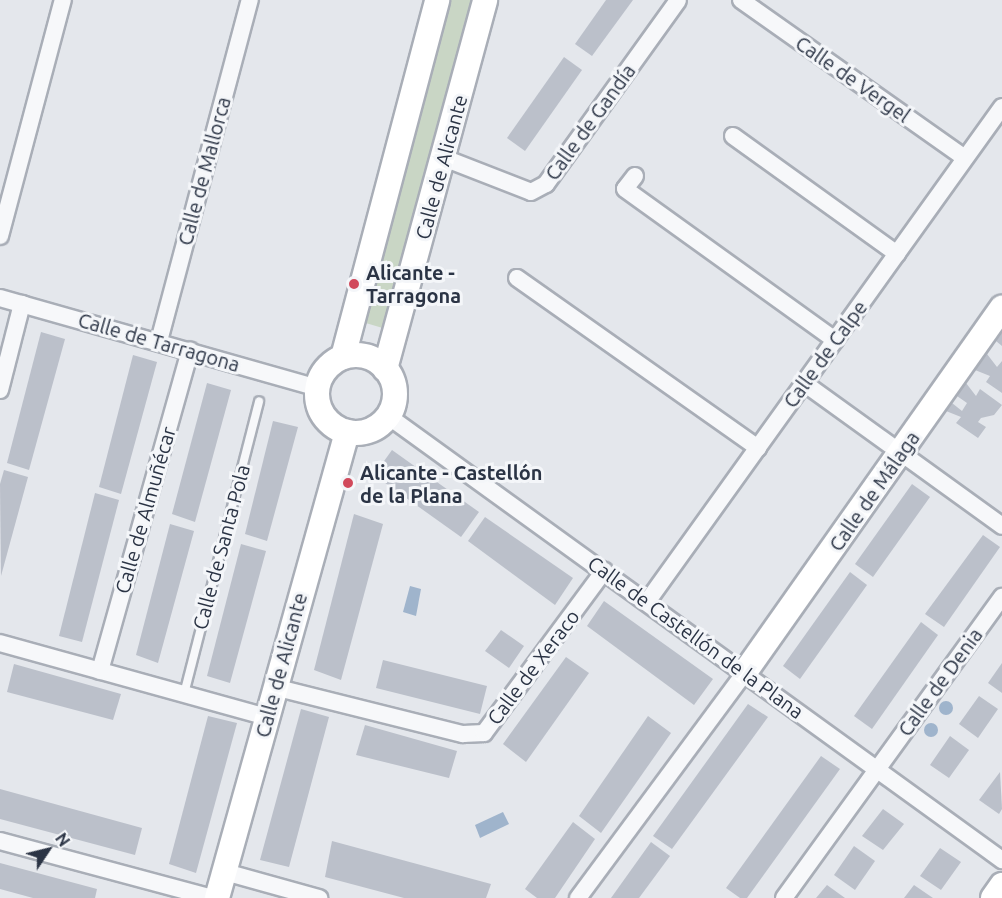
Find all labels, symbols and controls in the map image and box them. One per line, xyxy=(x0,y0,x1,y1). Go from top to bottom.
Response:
street label: Calle de Vergel xyxy=(791,31,915,127)
street label: Calle de Gandía xyxy=(540,59,640,185)
street label: Calle de Alicante xyxy=(410,92,472,242)
street label: Calle de Mallorca xyxy=(173,94,235,248)
place label: Alicante - Tarragona xyxy=(366,260,461,307)
marker: Alicante - Tarragona xyxy=(347,277,361,291)
street label: Calle de Calpe xyxy=(778,296,872,412)
street label: Calle de Tarragona xyxy=(75,307,243,377)
street label: Calle de Almuñécar xyxy=(110,424,180,596)
street label: Calle de Málaga xyxy=(824,426,924,556)
place label: Alicante - Castellón de la Plana xyxy=(360,460,542,507)
street label: Calle de Santa Pola xyxy=(187,462,255,632)
marker: Alicante - Castellón de la Plana xyxy=(341,476,355,490)
street label: Calle de Castellón de la Plana xyxy=(583,551,809,723)
street label: Calle de Alicante xyxy=(250,590,312,740)
street label: Calle de Xeraco xyxy=(482,605,584,729)
street label: Calle de Denia xyxy=(893,623,987,741)
north arrow xyxy=(18,820,78,880)
text: N xyxy=(52,830,74,850)

